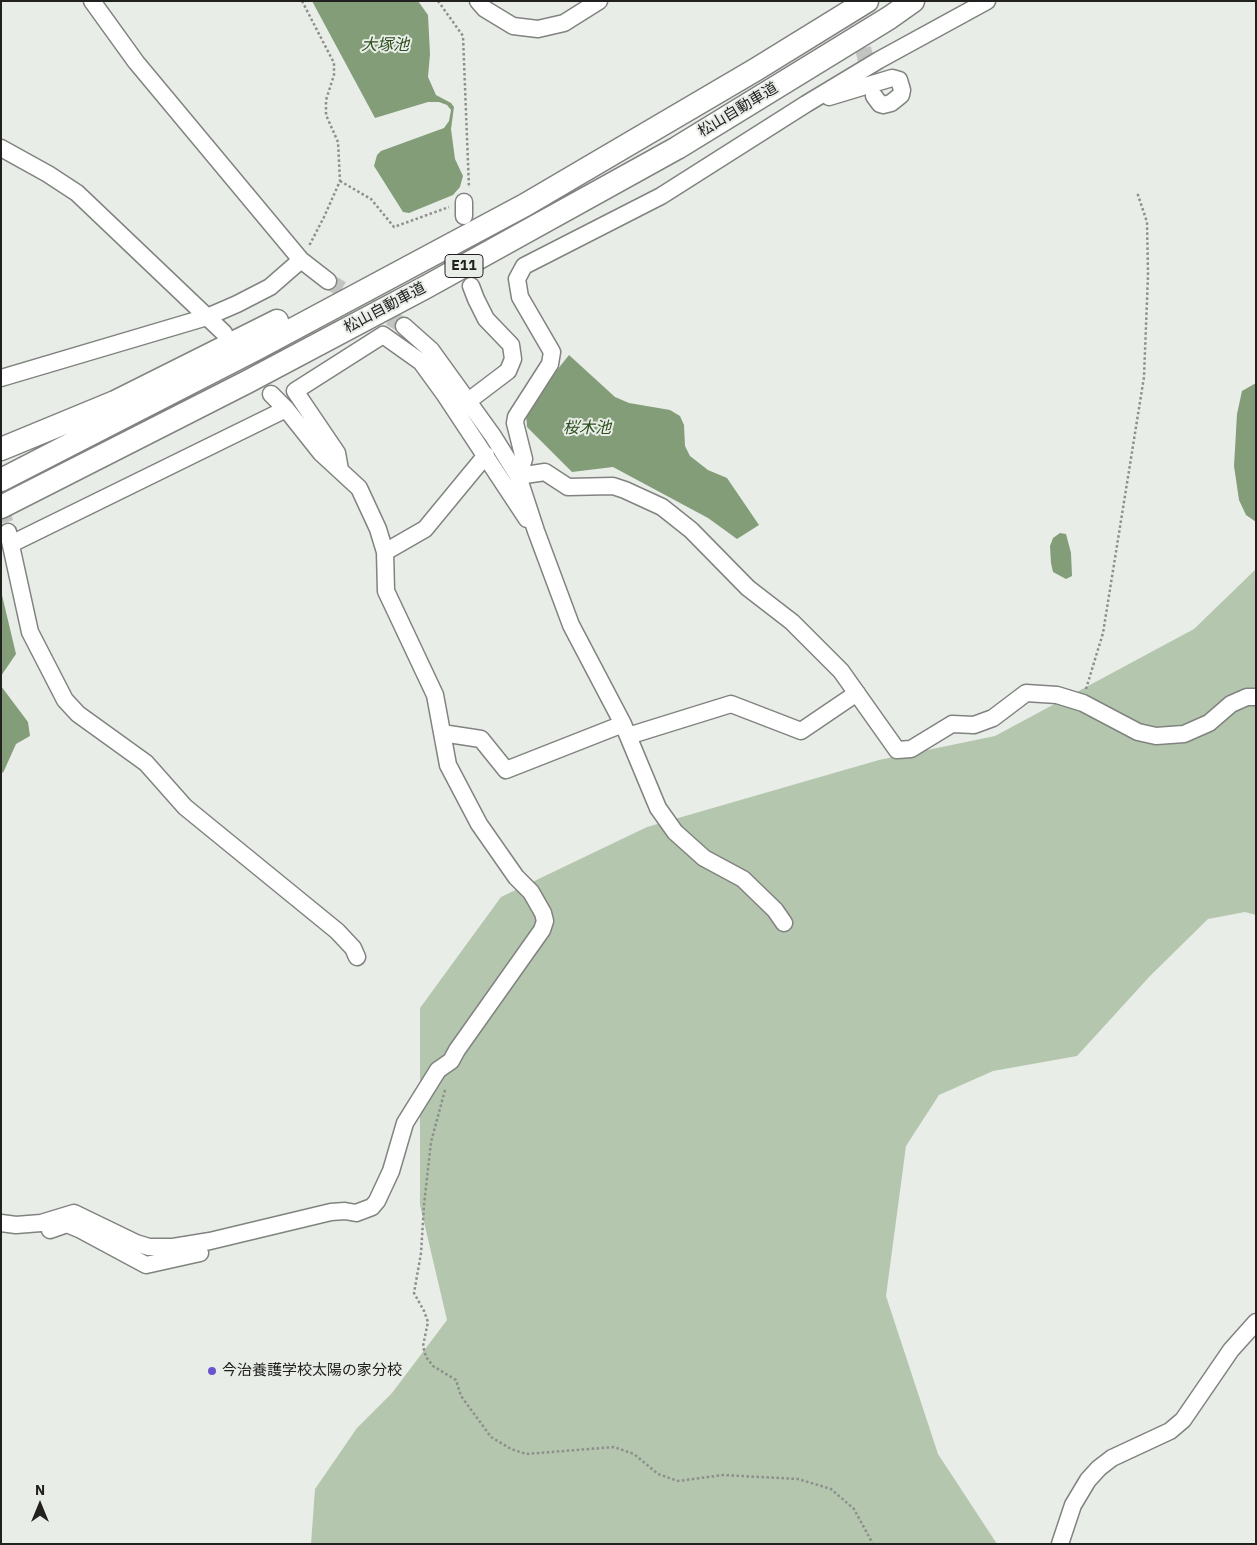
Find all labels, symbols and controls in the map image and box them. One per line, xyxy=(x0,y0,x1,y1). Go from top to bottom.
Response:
water label: 大塚池 xyxy=(361,35,409,55)
street label: 松山自動車道 xyxy=(695,79,781,141)
road number: E11 xyxy=(445,255,483,278)
street label: 松山自動車道 xyxy=(341,279,429,337)
water label: 桜木池 xyxy=(563,418,611,438)
place label: 今治養護学校太陽の家分校 xyxy=(222,1362,402,1380)
marker: 今治養護学校太陽の家分校 xyxy=(206,1365,218,1377)
north arrow xyxy=(15,1480,65,1530)
text: N xyxy=(35,1481,45,1499)

